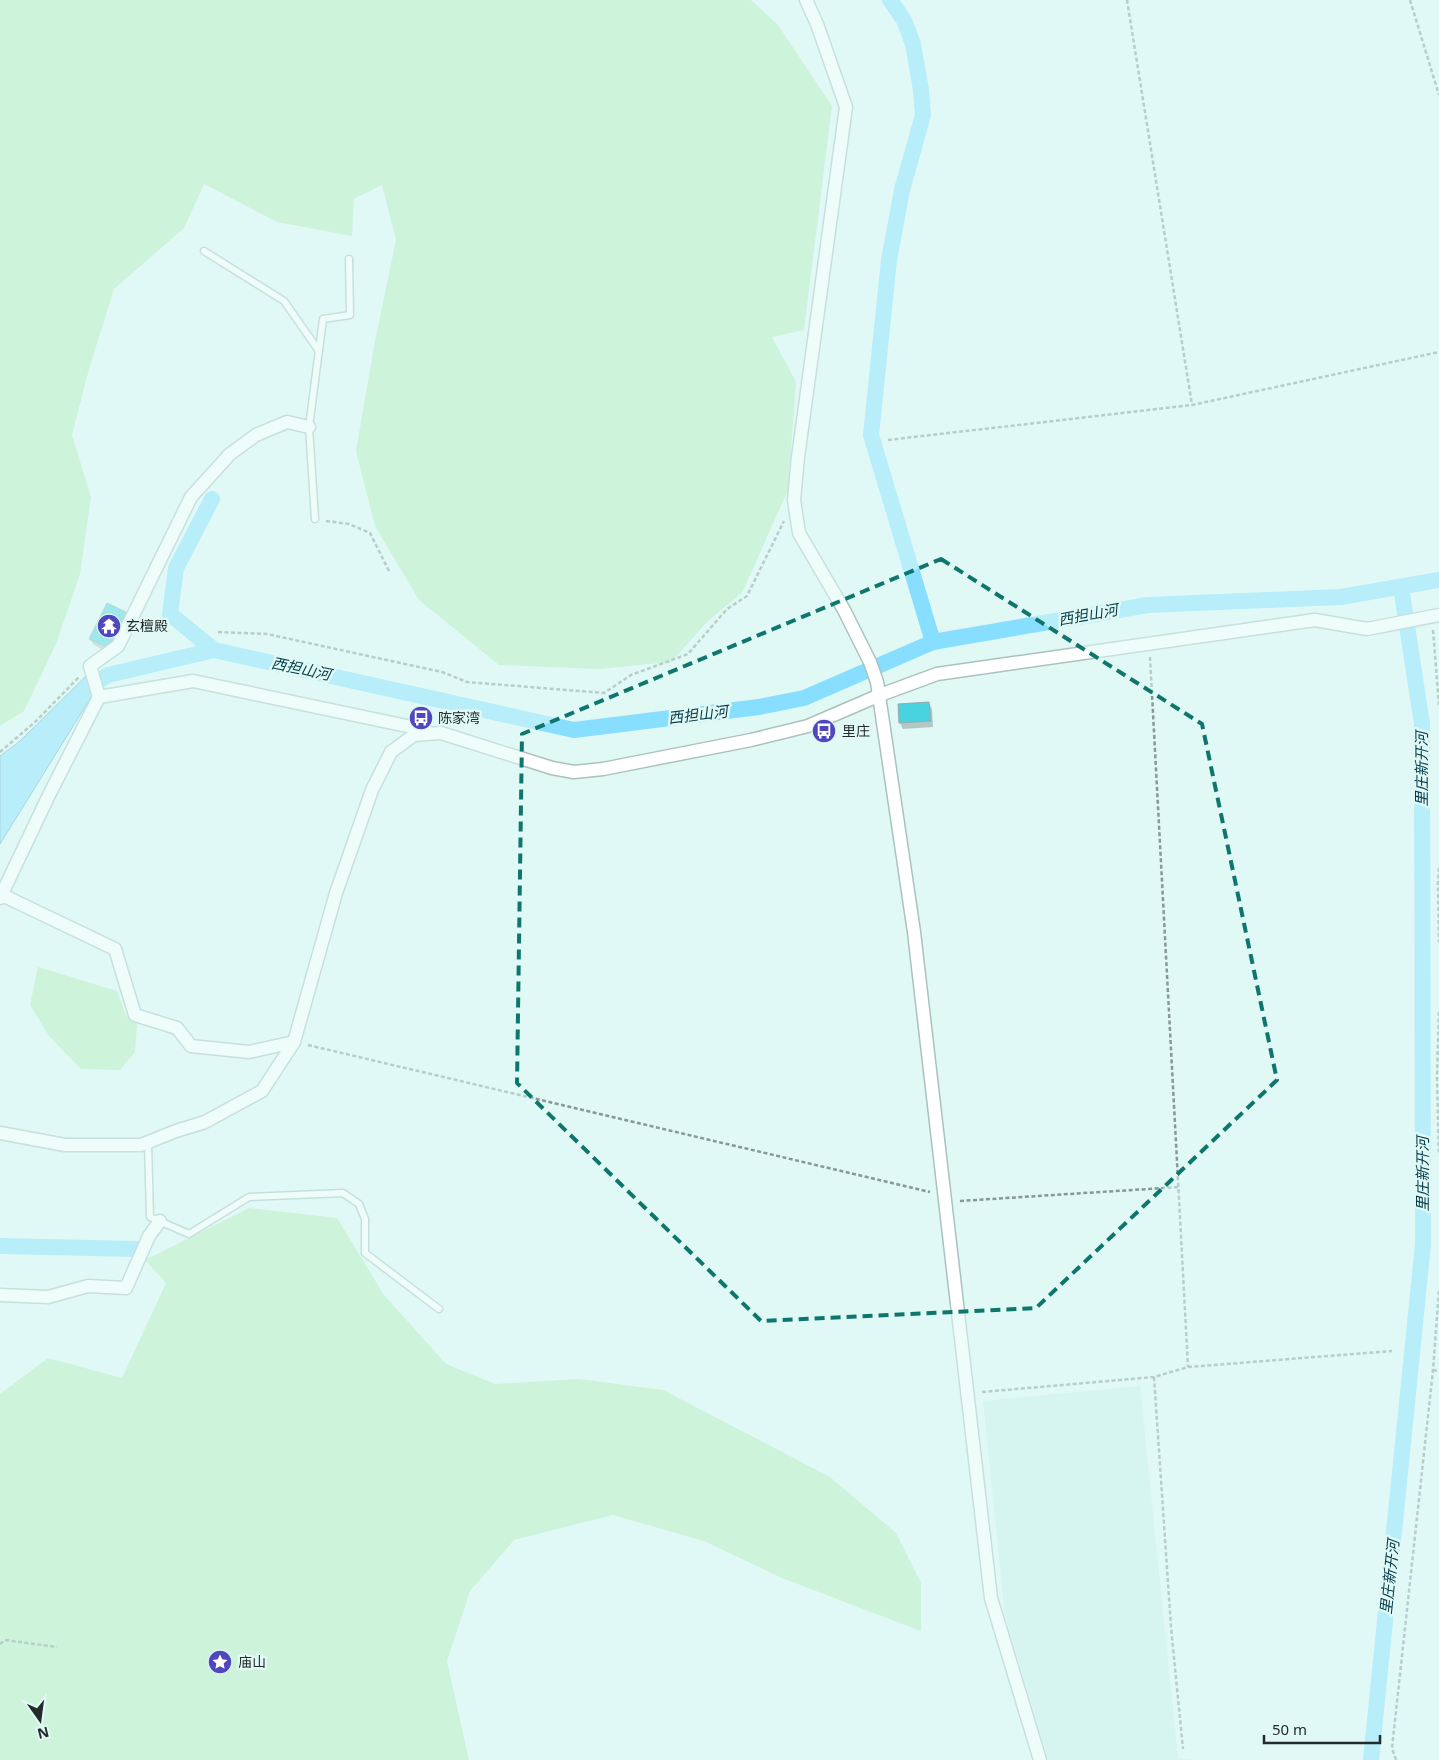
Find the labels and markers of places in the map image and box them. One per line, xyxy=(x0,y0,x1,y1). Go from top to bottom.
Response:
temple icon: 玄檀殿 xyxy=(96,613,122,639)
place label: 玄檀殿 xyxy=(126,616,168,635)
bus stop icon: 陈家湾 xyxy=(408,705,434,731)
place label: 陈家湾 xyxy=(438,708,480,727)
bus stop icon: 里庄 xyxy=(811,718,837,744)
place label: 里庄 xyxy=(842,721,870,740)
place icon: 庙山 xyxy=(207,1649,233,1675)
place label: 庙山 xyxy=(238,1652,266,1671)

